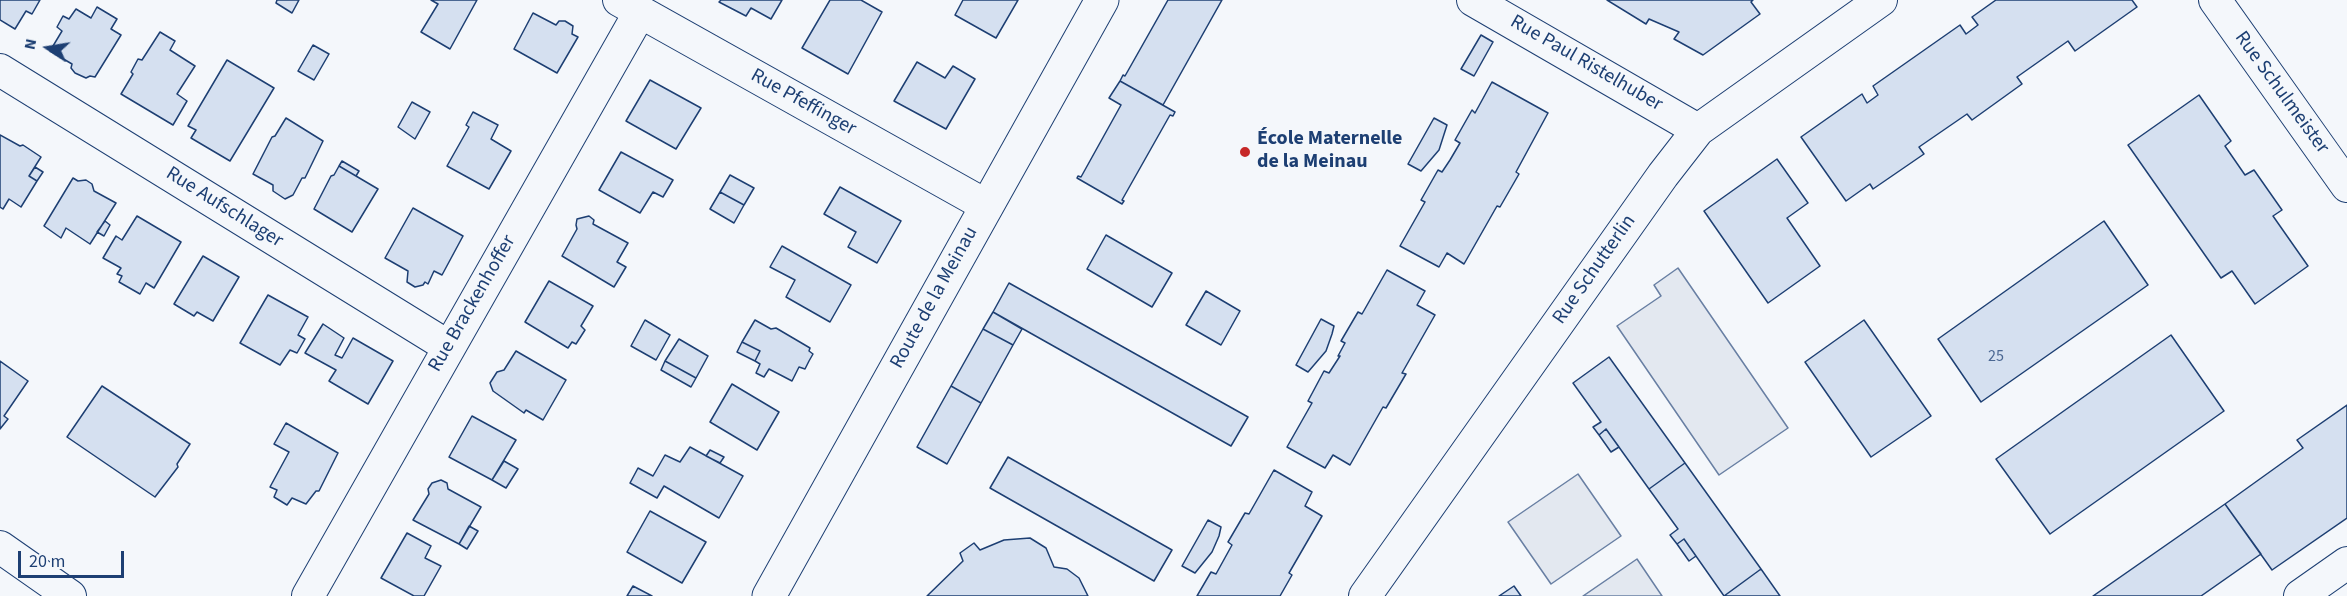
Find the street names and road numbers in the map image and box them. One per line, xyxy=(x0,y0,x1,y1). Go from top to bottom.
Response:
street label: Rue Paul Ristelhuber xyxy=(1505,11,1667,117)
street label: Rue Schulmeister xyxy=(2229,27,2333,159)
street label: Rue Pfeffinger xyxy=(746,64,860,142)
street label: Rue Aufschlager xyxy=(161,162,287,254)
street label: Rue Schutterlin xyxy=(1548,211,1642,329)
street label: Route de la Meinau xyxy=(886,223,984,373)
street label: Rue Brackenhoffer xyxy=(424,231,522,377)

